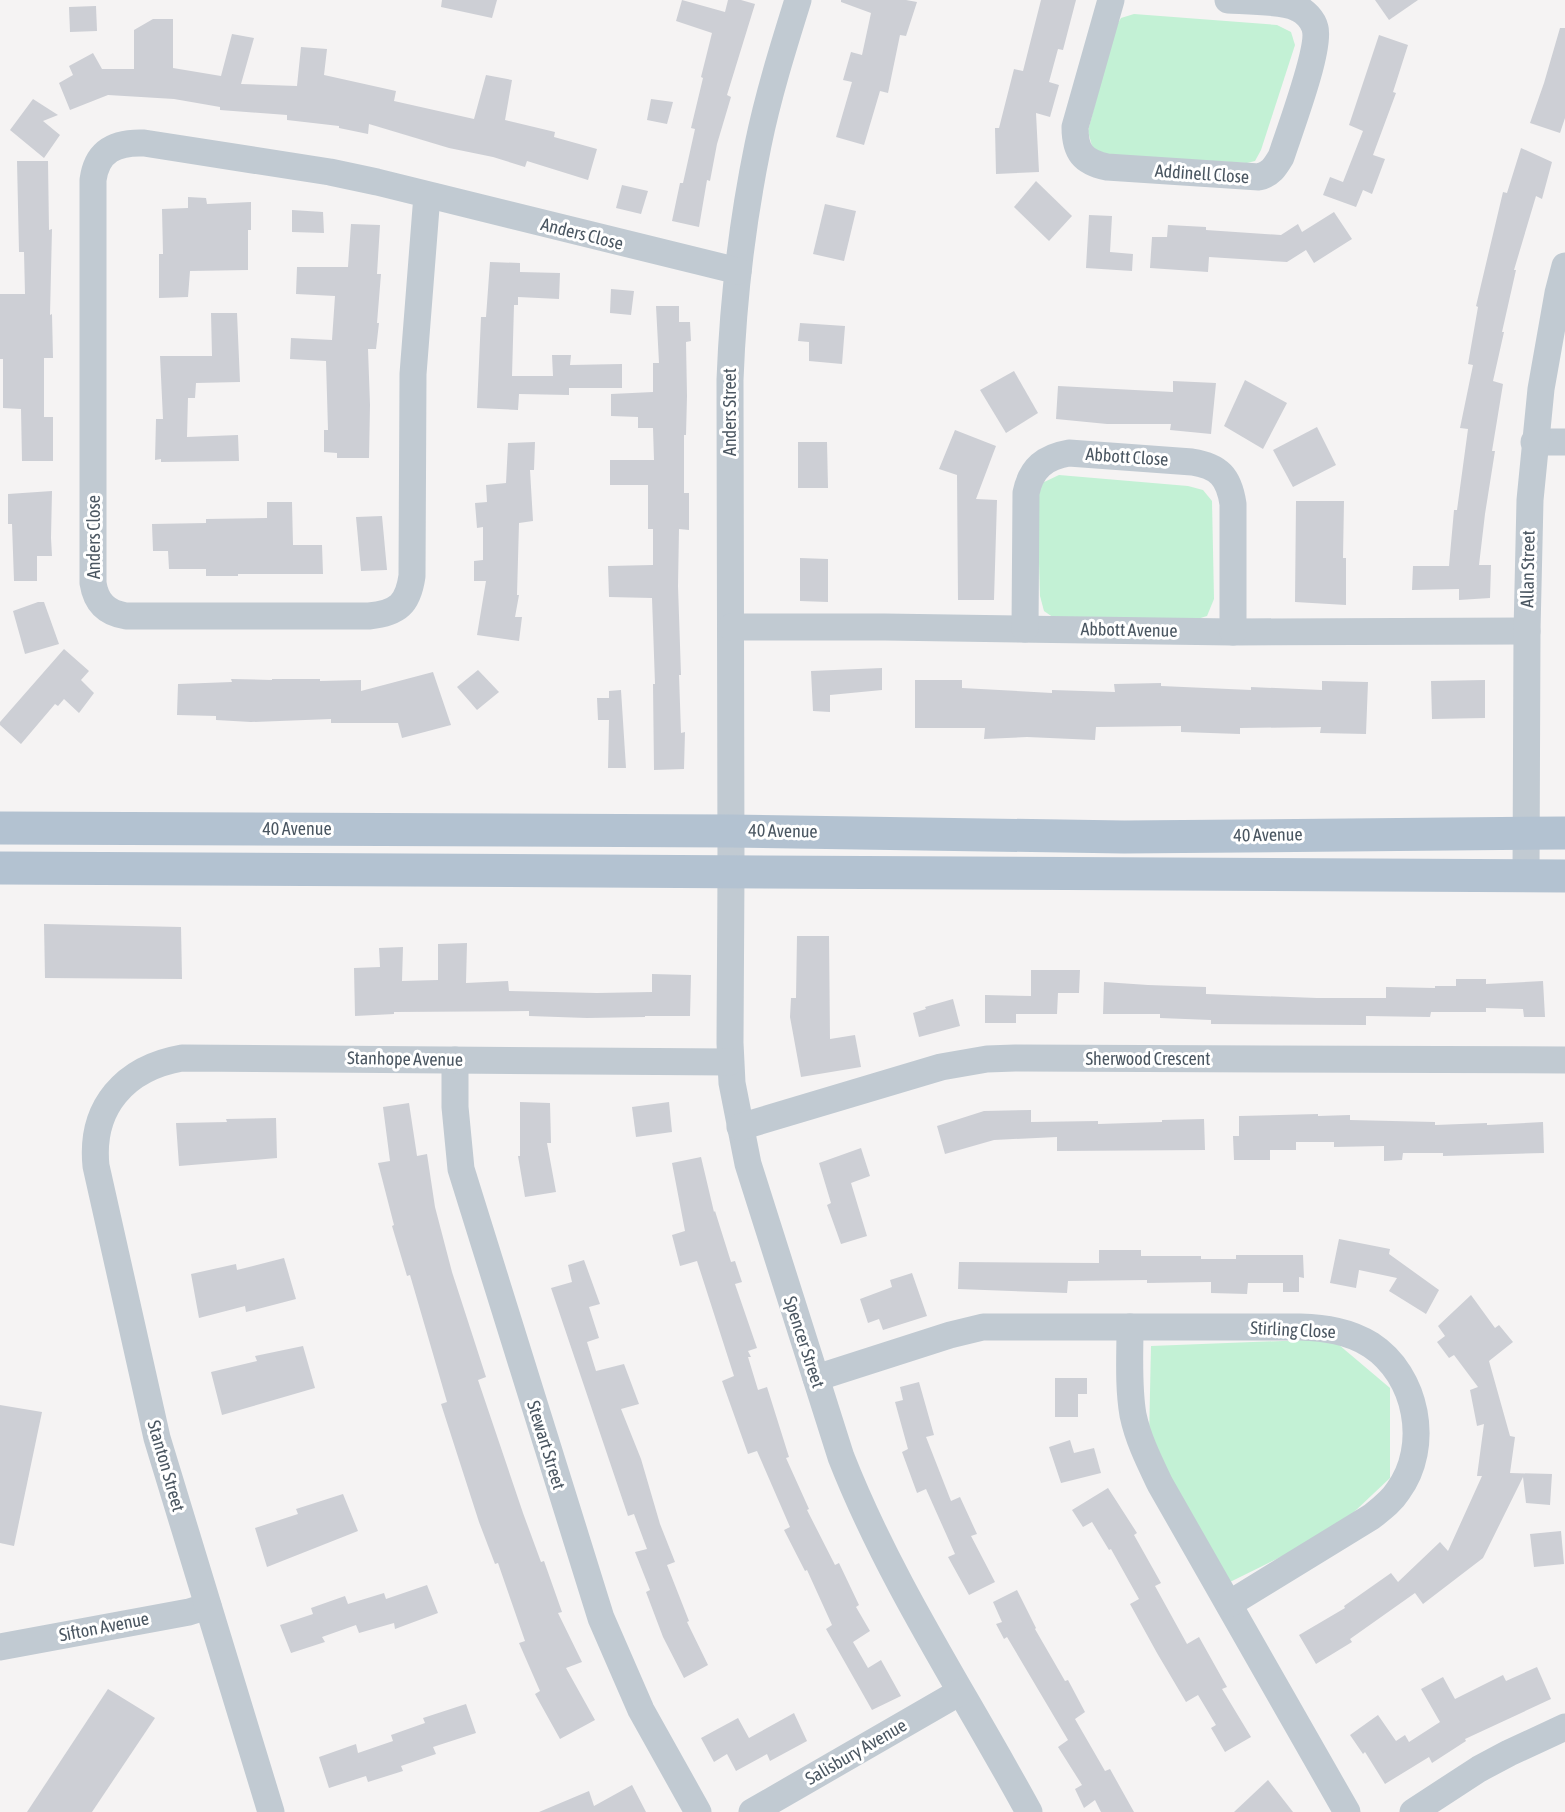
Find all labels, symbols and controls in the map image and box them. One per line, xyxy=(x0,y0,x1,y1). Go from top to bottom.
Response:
street label: Addinell Close xyxy=(1154,160,1250,187)
street label: Anders Close xyxy=(539,213,625,254)
street label: Anders Street xyxy=(719,368,740,456)
street label: Abbott Close xyxy=(1085,443,1169,470)
street label: Anders Close xyxy=(83,495,104,579)
street label: Allan Street xyxy=(1516,530,1539,608)
street label: Abbott Avenue xyxy=(1080,618,1178,641)
street label: 40 Avenue xyxy=(262,818,332,839)
street label: 40 Avenue xyxy=(748,819,818,842)
street label: 40 Avenue xyxy=(1233,823,1303,846)
street label: Stanhope Avenue xyxy=(347,1047,463,1070)
street label: Sherwood Crescent xyxy=(1086,1048,1210,1069)
street label: Spencer Street xyxy=(780,1293,829,1390)
street label: Stirling Close xyxy=(1250,1317,1336,1342)
street label: Stewart Street xyxy=(523,1398,570,1492)
street label: Stanton Street xyxy=(143,1418,190,1514)
street label: Sifton Avenue xyxy=(57,1608,151,1646)
street label: Salisbury Avenue xyxy=(801,1714,910,1789)

